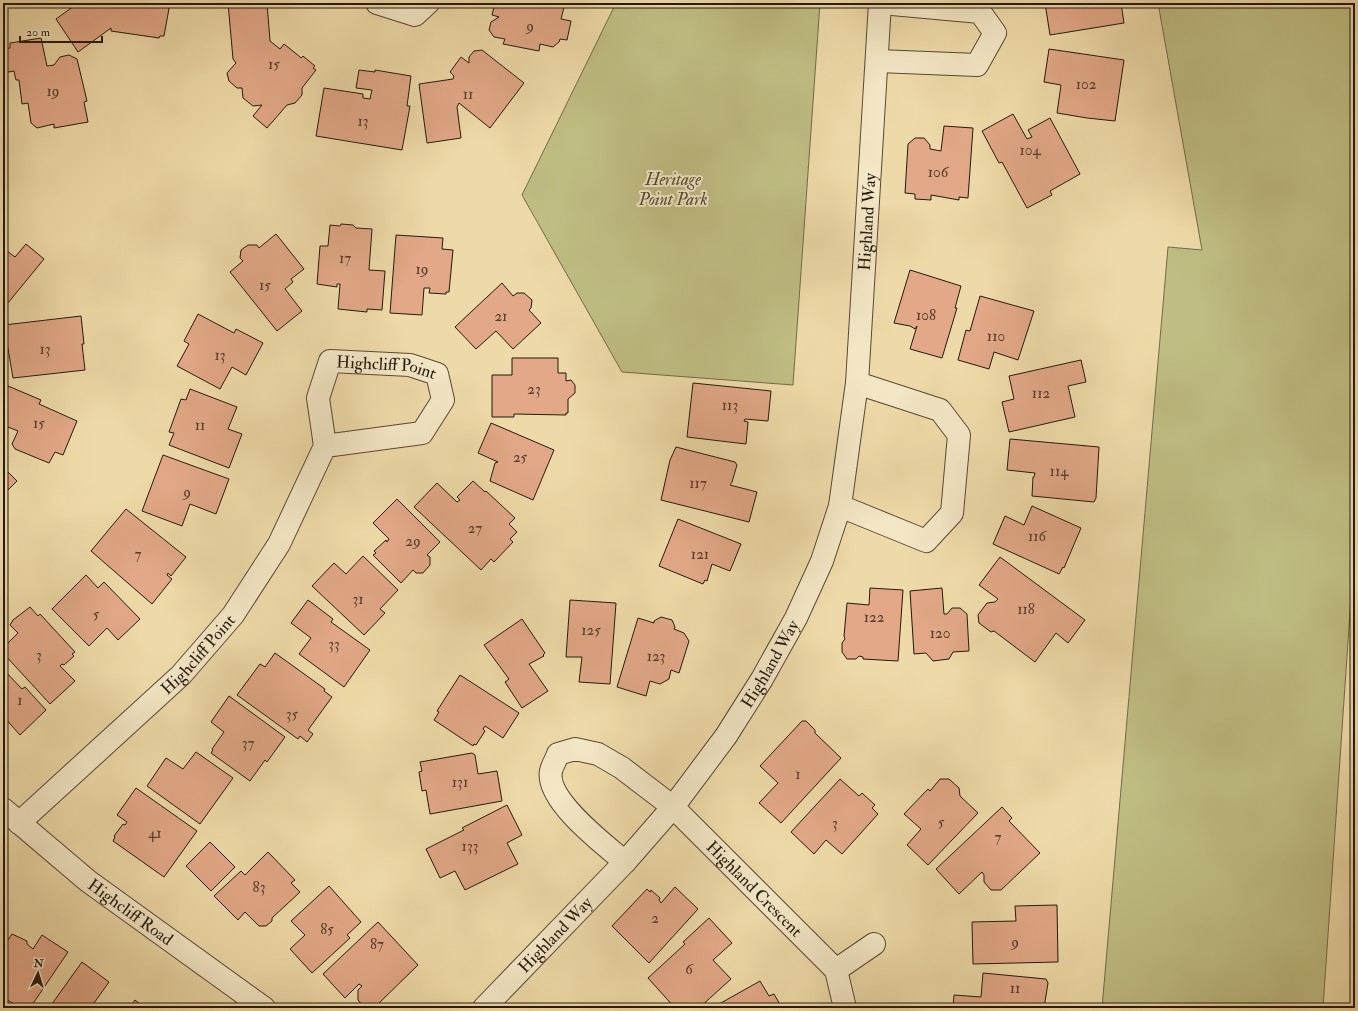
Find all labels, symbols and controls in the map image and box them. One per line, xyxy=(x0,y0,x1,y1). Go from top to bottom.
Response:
house number: 9 xyxy=(525,17,534,36)
scale bar xyxy=(20,18,102,44)
text: 20 m xyxy=(26,25,51,40)
house number: 15 xyxy=(268,55,280,74)
house number: 102 xyxy=(1076,75,1097,94)
house number: 19 xyxy=(47,82,59,101)
house number: 11 xyxy=(463,85,473,104)
house number: 13 xyxy=(357,112,369,131)
house number: 104 xyxy=(1020,141,1041,160)
house number: 106 xyxy=(928,163,950,182)
park label: Heritage Point Park xyxy=(637,169,708,210)
street label: Highland Way xyxy=(853,172,881,271)
house number: 17 xyxy=(339,249,351,268)
house number: 19 xyxy=(416,260,428,279)
house number: 15 xyxy=(259,276,271,295)
house number: 108 xyxy=(916,306,936,325)
house number: 21 xyxy=(495,307,507,326)
house number: 110 xyxy=(987,327,1005,346)
house number: 13 xyxy=(39,340,51,359)
house number: 13 xyxy=(214,346,226,365)
street label: Highcliff Point xyxy=(336,351,440,384)
house number: 23 xyxy=(527,380,541,399)
house number: 112 xyxy=(1032,384,1051,403)
house number: 113 xyxy=(722,396,738,415)
house number: 15 xyxy=(33,414,45,433)
house number: 11 xyxy=(195,416,205,435)
house number: 25 xyxy=(513,448,527,467)
house number: 114 xyxy=(1050,462,1069,481)
house number: 117 xyxy=(689,474,707,493)
house number: 9 xyxy=(182,483,191,502)
house number: 27 xyxy=(468,519,482,538)
house number: 116 xyxy=(1028,527,1048,546)
house number: 29 xyxy=(405,532,421,551)
house number: 7 xyxy=(135,545,142,564)
house number: 121 xyxy=(691,545,709,564)
house number: 31 xyxy=(352,590,364,609)
house number: 118 xyxy=(1017,600,1035,619)
house number: 5 xyxy=(93,605,100,624)
house number: 122 xyxy=(864,608,885,627)
street label: Highcliff Point xyxy=(156,609,240,699)
street label: Highland Way xyxy=(736,616,804,712)
house number: 125 xyxy=(581,621,601,640)
house number: 120 xyxy=(930,624,950,643)
house number: 33 xyxy=(328,635,340,654)
house number: 3 xyxy=(36,646,42,665)
house number: 123 xyxy=(647,647,665,666)
house number: 1 xyxy=(17,691,23,710)
house number: 35 xyxy=(286,705,299,724)
house number: 37 xyxy=(242,734,254,753)
house number: 1 xyxy=(795,765,801,784)
house number: 131 xyxy=(452,773,468,792)
house number: 5 xyxy=(938,813,945,832)
house number: 3 xyxy=(832,814,838,833)
house number: 41 xyxy=(148,824,162,843)
house number: 7 xyxy=(995,828,1002,847)
street label: Highland Crescent xyxy=(702,836,807,941)
house number: 133 xyxy=(462,837,478,856)
street label: Highcliff Road xyxy=(84,874,178,950)
house number: 83 xyxy=(253,878,265,897)
street label: Highland Way xyxy=(513,892,598,977)
house number: 2 xyxy=(651,909,659,928)
house number: 85 xyxy=(320,920,334,939)
house number: 9 xyxy=(1010,933,1019,952)
house number: 87 xyxy=(370,935,384,954)
north arrow xyxy=(18,953,58,993)
text: N xyxy=(32,957,45,970)
house number: 6 xyxy=(685,960,694,979)
house number: 11 xyxy=(1010,979,1020,998)

